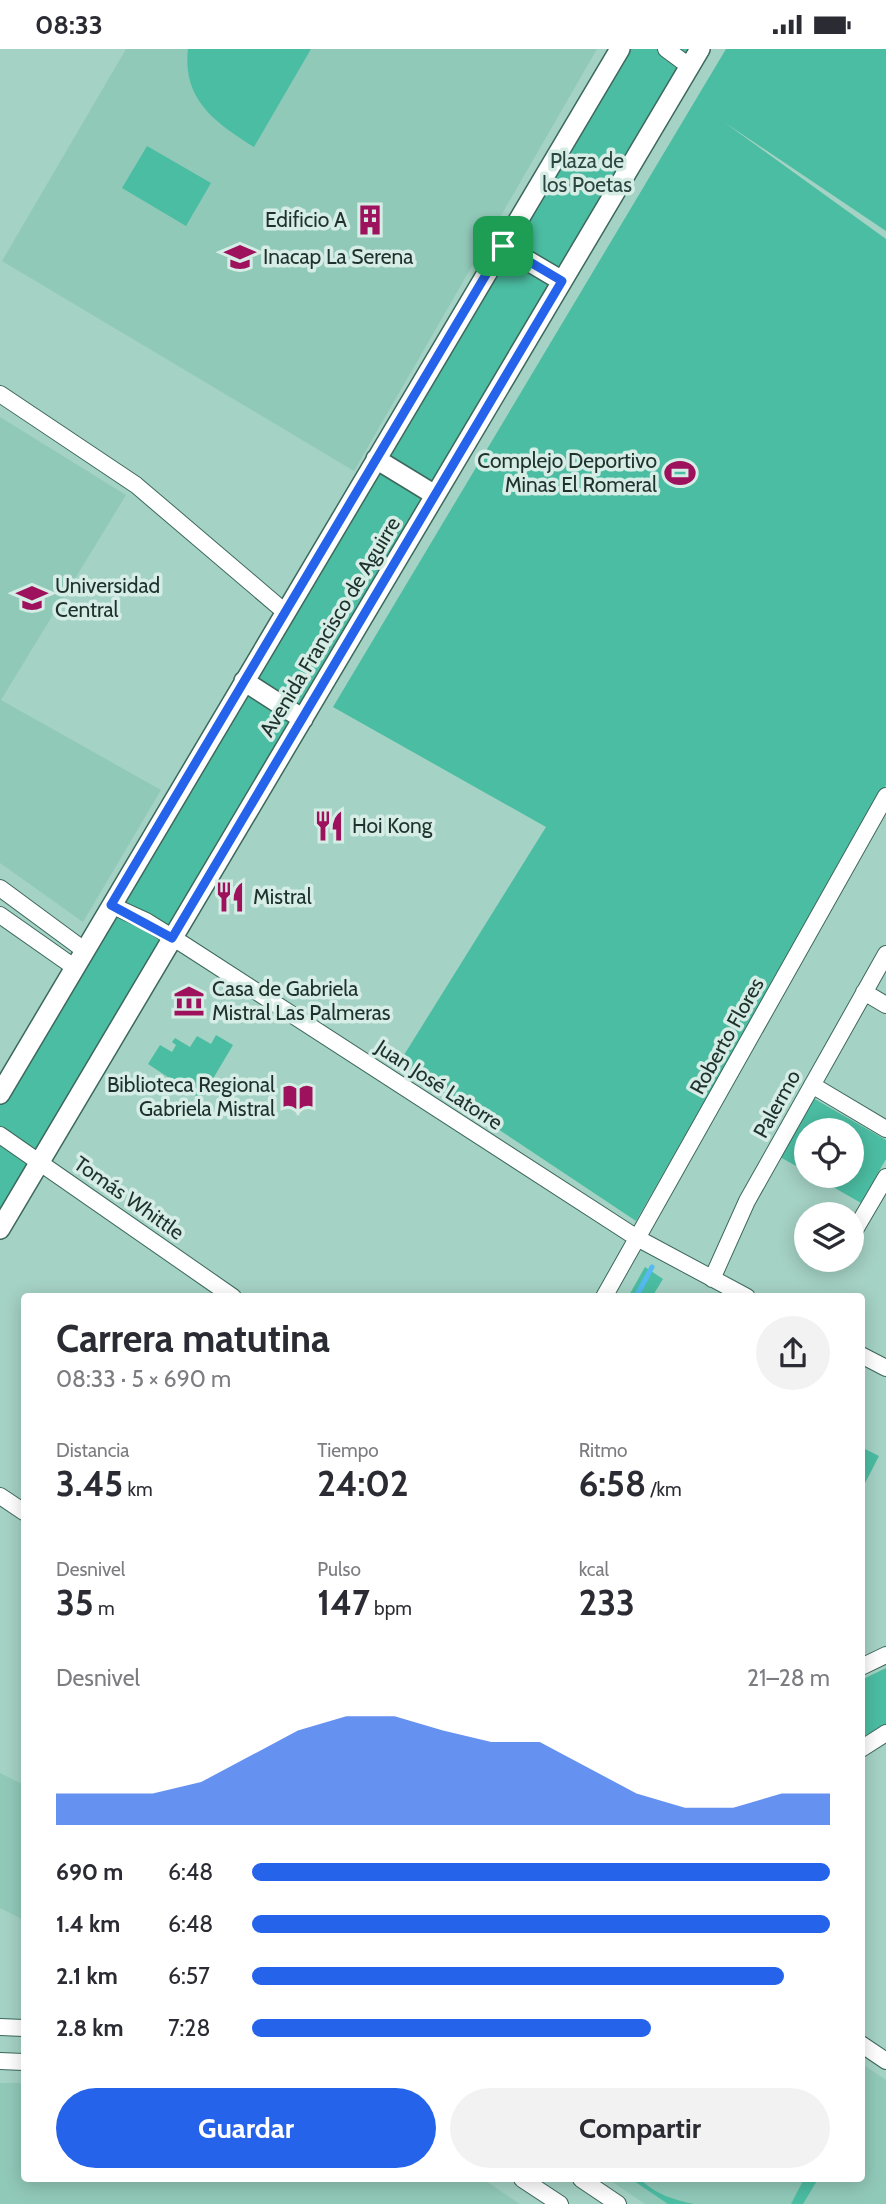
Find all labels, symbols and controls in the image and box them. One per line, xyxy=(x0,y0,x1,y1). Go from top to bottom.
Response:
text: 08:33 xyxy=(35,9,103,41)
park label: Plaza de los Poetas xyxy=(542,148,632,197)
building icon: Edificio A xyxy=(353,203,387,237)
place label: Edificio A xyxy=(265,207,347,232)
pin xyxy=(473,216,533,276)
icon: arrive xyxy=(484,227,522,265)
school or university icon: Inacap La Serena xyxy=(223,240,257,274)
place label: Inacap La Serena xyxy=(263,244,413,269)
place label: Complejo Deportivo Minas El Romeral xyxy=(477,448,657,497)
sports icon: Complejo Deportivo Minas El Romeral xyxy=(663,456,697,490)
street label: Avenida Francisco de Aguirre xyxy=(254,512,405,741)
place label: Universidad Central xyxy=(55,573,160,622)
school or university icon: Universidad Central xyxy=(15,581,49,615)
restaurant icon: Hoi Kong xyxy=(312,809,346,843)
place label: Hoi Kong xyxy=(352,813,433,838)
restaurant icon: Mistral xyxy=(213,880,247,914)
place label: Mistral xyxy=(253,884,312,909)
street label: Roberto Flores xyxy=(684,973,769,1098)
place label: Casa de Gabriela Mistral Las Palmeras xyxy=(212,976,391,1025)
museum icon: Casa de Gabriela Mistral Las Palmeras xyxy=(172,984,206,1018)
street label: Juan José Latorre xyxy=(370,1034,508,1135)
street label: Palermo xyxy=(748,1065,805,1142)
place label: Biblioteca Regional Gabriela Mistral xyxy=(107,1072,275,1121)
library icon: Biblioteca Regional Gabriela Mistral xyxy=(281,1080,315,1114)
map controls xyxy=(794,1118,864,1272)
button: locate xyxy=(794,1118,864,1188)
street label: Tomás Whittle xyxy=(69,1151,189,1245)
button: layers xyxy=(794,1202,864,1272)
text: Carrera matutina xyxy=(56,1315,330,1362)
button: share xyxy=(756,1316,830,1390)
text: 08:33 · 5 × 690 m xyxy=(56,1365,231,1393)
text: Distancia xyxy=(56,1439,130,1462)
text: Tiempo xyxy=(317,1439,379,1462)
text: Ritmo xyxy=(579,1439,628,1462)
text: 3.45 xyxy=(56,1462,123,1505)
text: 24:02 xyxy=(317,1462,409,1505)
text: 6:58 xyxy=(579,1462,646,1505)
text: km xyxy=(123,1478,153,1501)
text: /km xyxy=(646,1478,682,1501)
text: Desnivel xyxy=(56,1558,125,1581)
text: Pulso xyxy=(317,1558,361,1581)
text: kcal xyxy=(579,1558,609,1581)
text: 35 xyxy=(56,1581,94,1624)
text: 147 xyxy=(317,1581,370,1624)
text: 233 xyxy=(579,1581,635,1624)
text: m xyxy=(94,1597,115,1620)
text: bpm xyxy=(370,1597,412,1620)
text: Desnivel xyxy=(56,1664,140,1692)
text: 21–28 m xyxy=(747,1664,830,1692)
text: 690 m xyxy=(56,1858,123,1886)
text: 6:48 xyxy=(168,1858,213,1886)
text: 1.4 km xyxy=(56,1910,120,1938)
text: 6:48 xyxy=(168,1910,213,1938)
text: 2.1 km xyxy=(56,1962,118,1990)
text: 6:57 xyxy=(168,1962,210,1990)
text: 2.8 km xyxy=(56,2014,123,2042)
text: 7:28 xyxy=(168,2014,210,2042)
button: Guardar xyxy=(56,2088,436,2168)
button: Compartir xyxy=(450,2088,830,2168)

